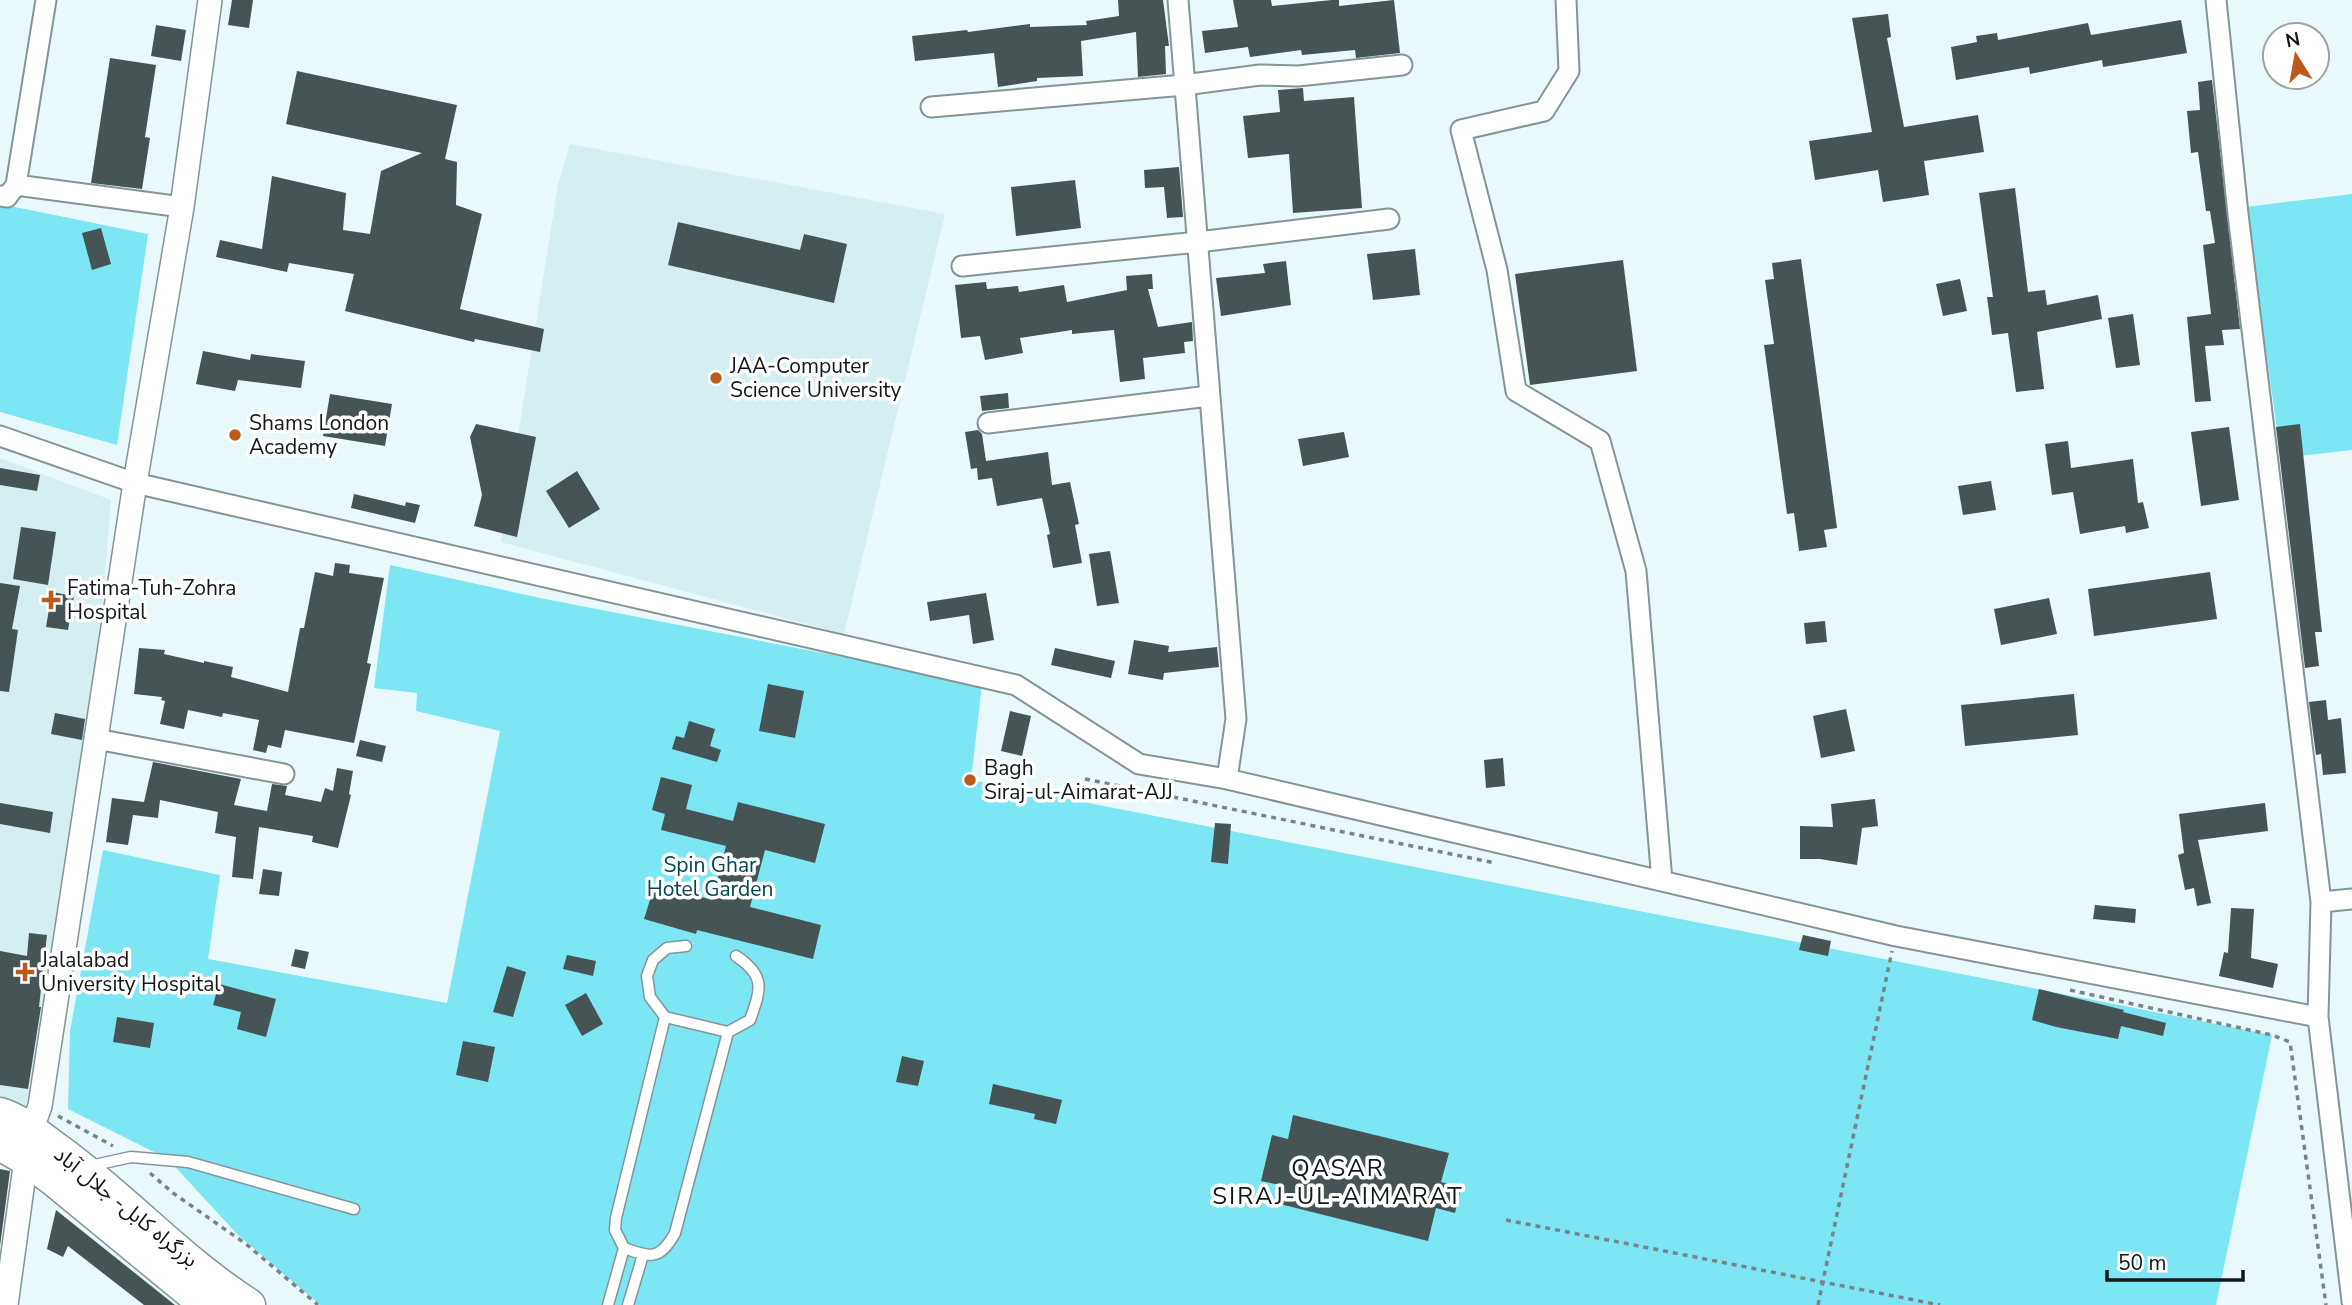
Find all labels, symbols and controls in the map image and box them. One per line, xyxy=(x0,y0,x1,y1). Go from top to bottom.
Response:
north arrow xyxy=(2261,21,2331,91)
text: N xyxy=(2283,26,2302,54)
place label: JAA-Computer Science University xyxy=(729,352,901,404)
marker: JAA-Computer Science University xyxy=(708,370,724,386)
place label: Shams London Academy xyxy=(249,409,389,461)
marker: Shams London Academy xyxy=(227,427,243,443)
place label: Fatima-Tuh-Zohra Hospital xyxy=(67,574,236,626)
marker: Fatima-Tuh-Zohra Hospital xyxy=(41,590,61,610)
place label: Bagh Siraj-ul-Aimarat-AJJ xyxy=(984,754,1173,806)
marker: Bagh Siraj-ul-Aimarat-AJJ xyxy=(962,772,978,788)
park label: Spin Ghar Hotel Garden xyxy=(647,851,773,903)
place label: Jalalabad University Hospital xyxy=(40,946,221,998)
marker: Jalalabad University Hospital xyxy=(15,962,35,982)
street label: بزرگراه کابل- جلال آباد xyxy=(48,1140,204,1274)
district label: QASAR SIRAJ-UL-AIMARAT xyxy=(1212,1152,1464,1212)
scale bar xyxy=(2107,1238,2244,1282)
text: 50 m xyxy=(2118,1249,2167,1277)

